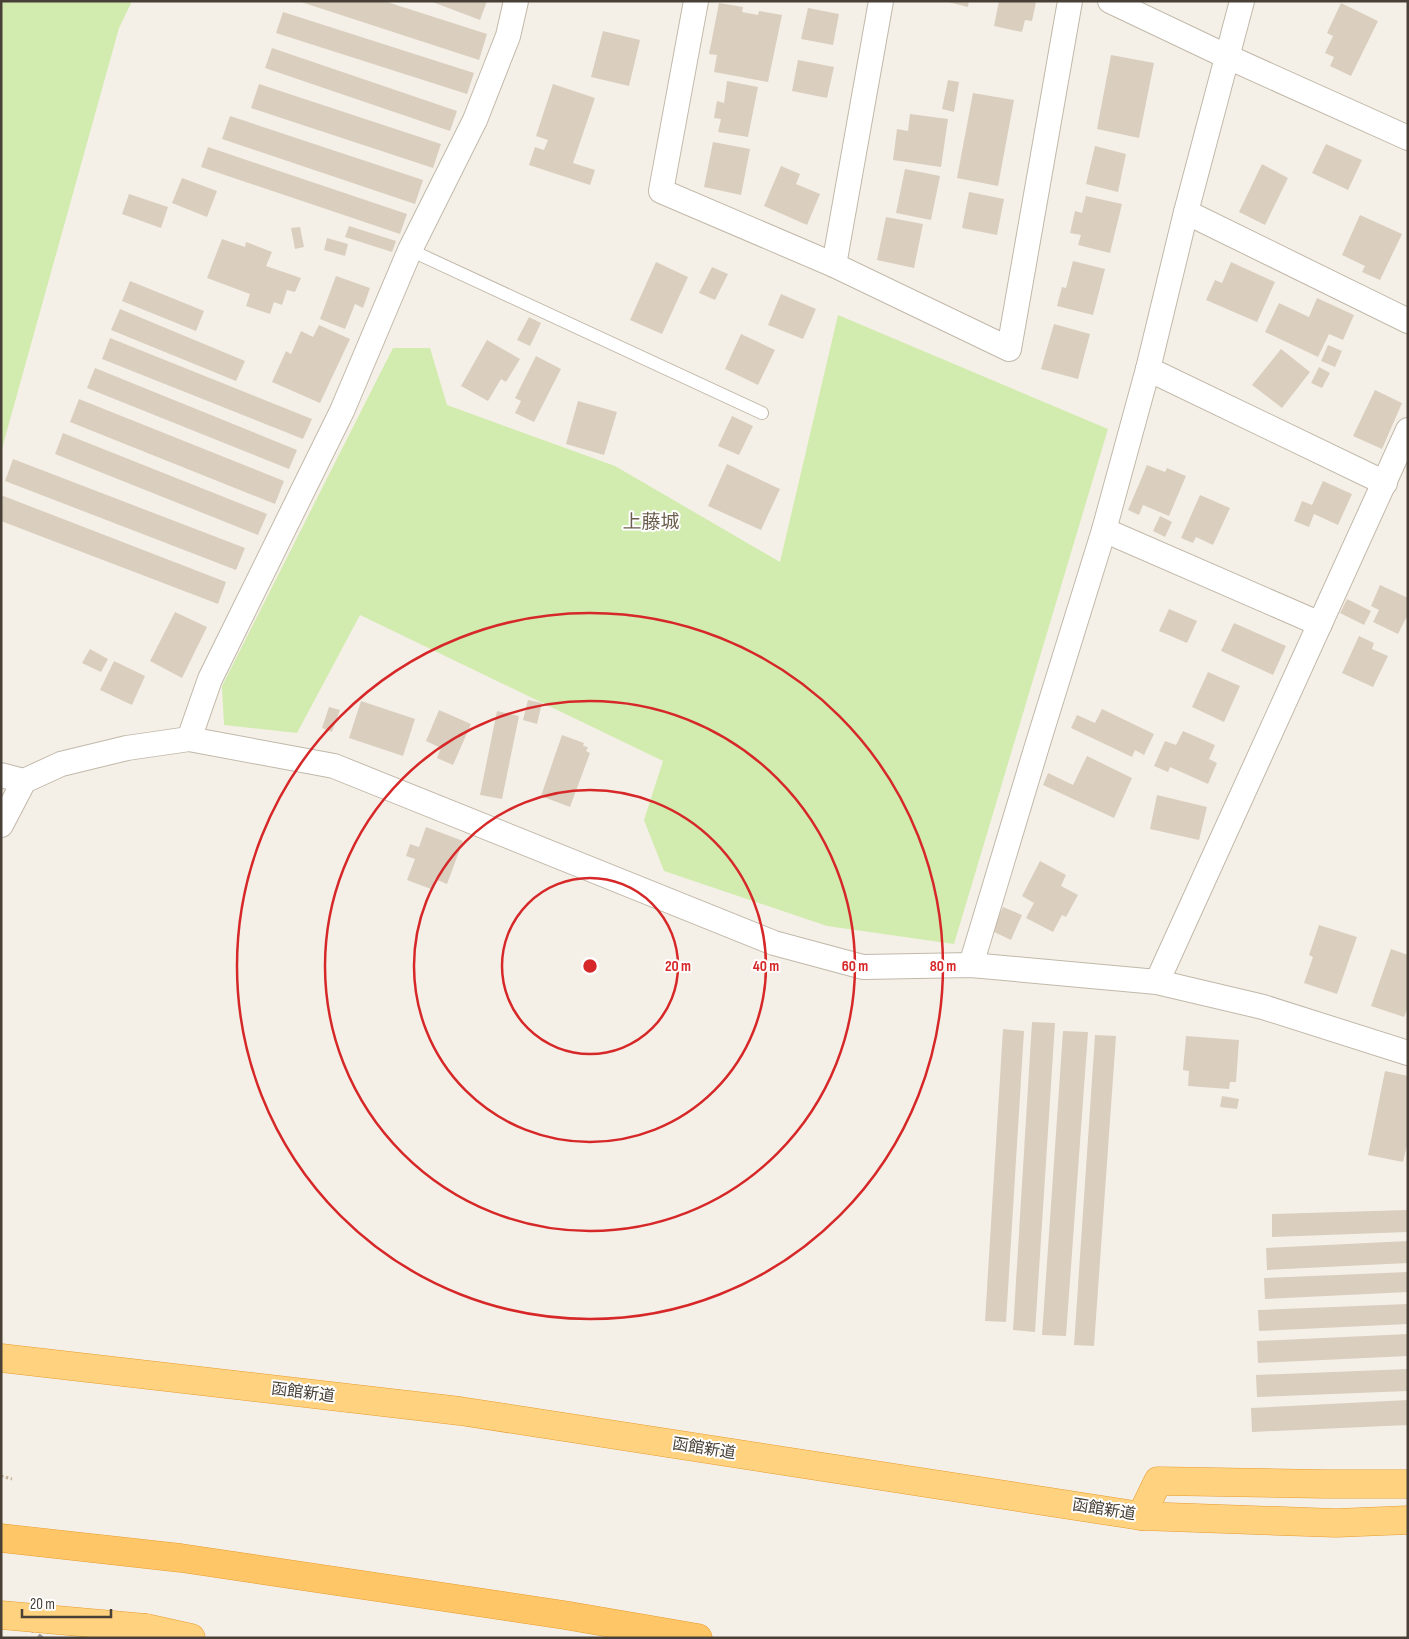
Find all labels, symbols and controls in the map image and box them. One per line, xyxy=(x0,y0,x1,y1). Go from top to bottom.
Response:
district label: 上藤城 xyxy=(622,511,680,534)
centre of rings xyxy=(581,957,599,975)
text: 20 m xyxy=(665,957,691,976)
text: 40 m xyxy=(753,957,779,976)
text: 60 m xyxy=(842,957,868,976)
text: 80 m xyxy=(930,957,956,976)
street label: 函館新道 xyxy=(270,1380,336,1406)
street label: 函館新道 xyxy=(671,1435,737,1463)
street label: 函館新道 xyxy=(1071,1496,1137,1524)
scale bar xyxy=(22,1586,111,1618)
text: 20 m xyxy=(30,1595,55,1614)

